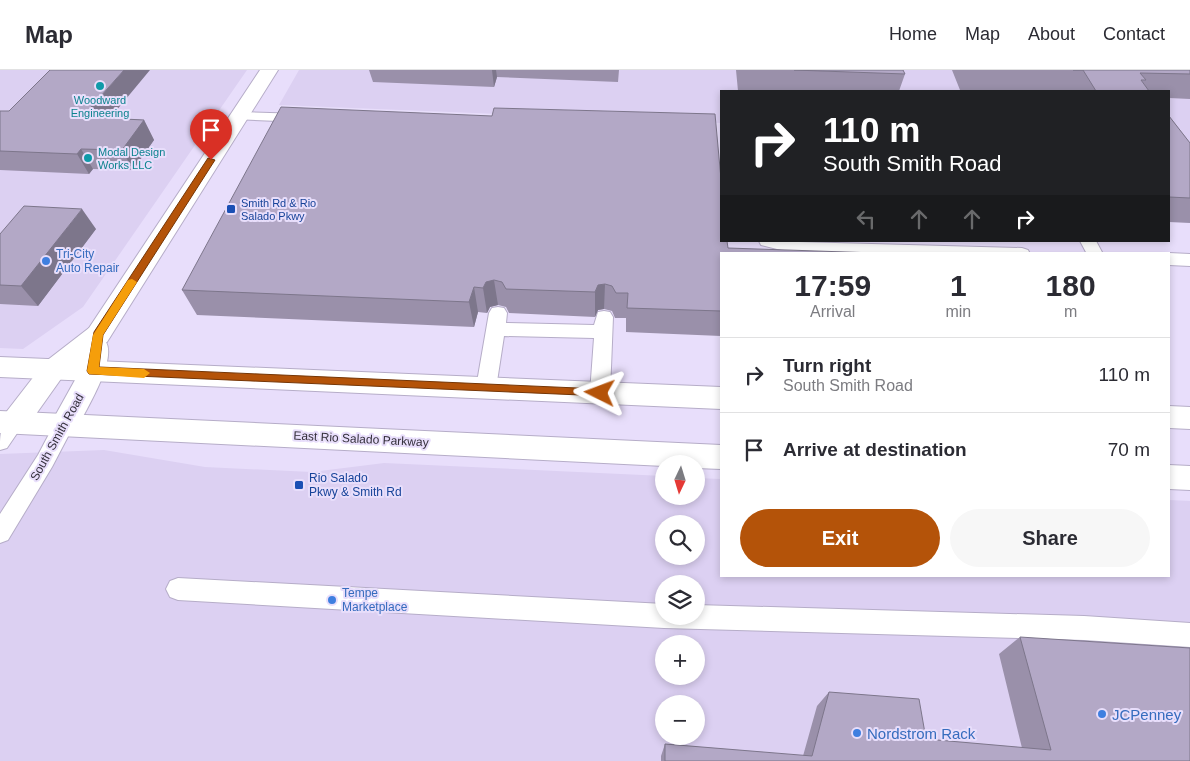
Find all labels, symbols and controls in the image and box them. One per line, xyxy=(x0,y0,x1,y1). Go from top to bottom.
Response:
text: Map xyxy=(25,21,73,48)
text: Home xyxy=(889,24,937,44)
text: Map xyxy=(965,24,1000,44)
text: About xyxy=(1028,24,1075,44)
text: Contact xyxy=(1103,24,1165,44)
marker: Woodward Engineering xyxy=(94,80,106,92)
place label: Woodward Engineering xyxy=(71,94,129,119)
pin xyxy=(190,109,232,160)
icon: right xyxy=(740,110,805,175)
text: 110 m xyxy=(823,110,920,149)
icon: arrive xyxy=(197,116,225,144)
place label: Modal Design Works LLC xyxy=(98,146,165,171)
text: South Smith Road xyxy=(823,151,1002,176)
marker: Modal Design Works LLC xyxy=(82,152,94,164)
place label: Smith Rd & Rio Salado Pkwy xyxy=(241,197,316,222)
marker: Smith Rd & Rio Salado Pkwy xyxy=(225,203,237,215)
icon: left xyxy=(852,205,880,233)
icon: ahead xyxy=(905,205,933,233)
icon: ahead xyxy=(958,205,986,233)
icon: right xyxy=(1011,205,1039,233)
place label: Tri-City Auto Repair xyxy=(56,247,119,275)
marker: Tri-City Auto Repair xyxy=(40,255,52,267)
text: 17:59 xyxy=(794,269,871,302)
text: 1 xyxy=(950,269,967,302)
text: 180 xyxy=(1046,269,1096,302)
text: Arrival xyxy=(810,303,855,320)
text: min xyxy=(945,303,971,320)
text: m xyxy=(1064,303,1077,320)
text: Turn right xyxy=(783,355,871,376)
icon: right xyxy=(740,361,768,389)
text: 110 m xyxy=(1099,364,1150,385)
position arrow xyxy=(573,366,625,418)
text: South Smith Road xyxy=(783,377,913,394)
street label: South Smith Road xyxy=(27,391,87,483)
street label: East Rio Salado Parkway xyxy=(293,428,429,450)
icon: arrive xyxy=(740,436,768,464)
text: Arrive at destination xyxy=(783,439,967,460)
text: 70 m xyxy=(1108,439,1150,460)
north arrow xyxy=(655,455,705,505)
map controls xyxy=(655,455,705,745)
place label: Rio Salado Pkwy & Smith Rd xyxy=(309,471,402,499)
marker: Rio Salado Pkwy & Smith Rd xyxy=(293,479,305,491)
button: Exit xyxy=(740,509,940,567)
button: Share xyxy=(950,509,1150,567)
button: search xyxy=(655,515,705,565)
button: layers xyxy=(655,575,705,625)
place label: Tempe Marketplace xyxy=(342,586,408,614)
marker: Tempe Marketplace xyxy=(326,594,338,606)
button: + xyxy=(655,635,705,685)
button: − xyxy=(655,695,705,745)
place label: JCPenney xyxy=(1112,706,1182,723)
marker: JCPenney xyxy=(1096,708,1108,720)
place label: Nordstrom Rack xyxy=(867,725,976,742)
marker: Nordstrom Rack xyxy=(851,727,863,739)

